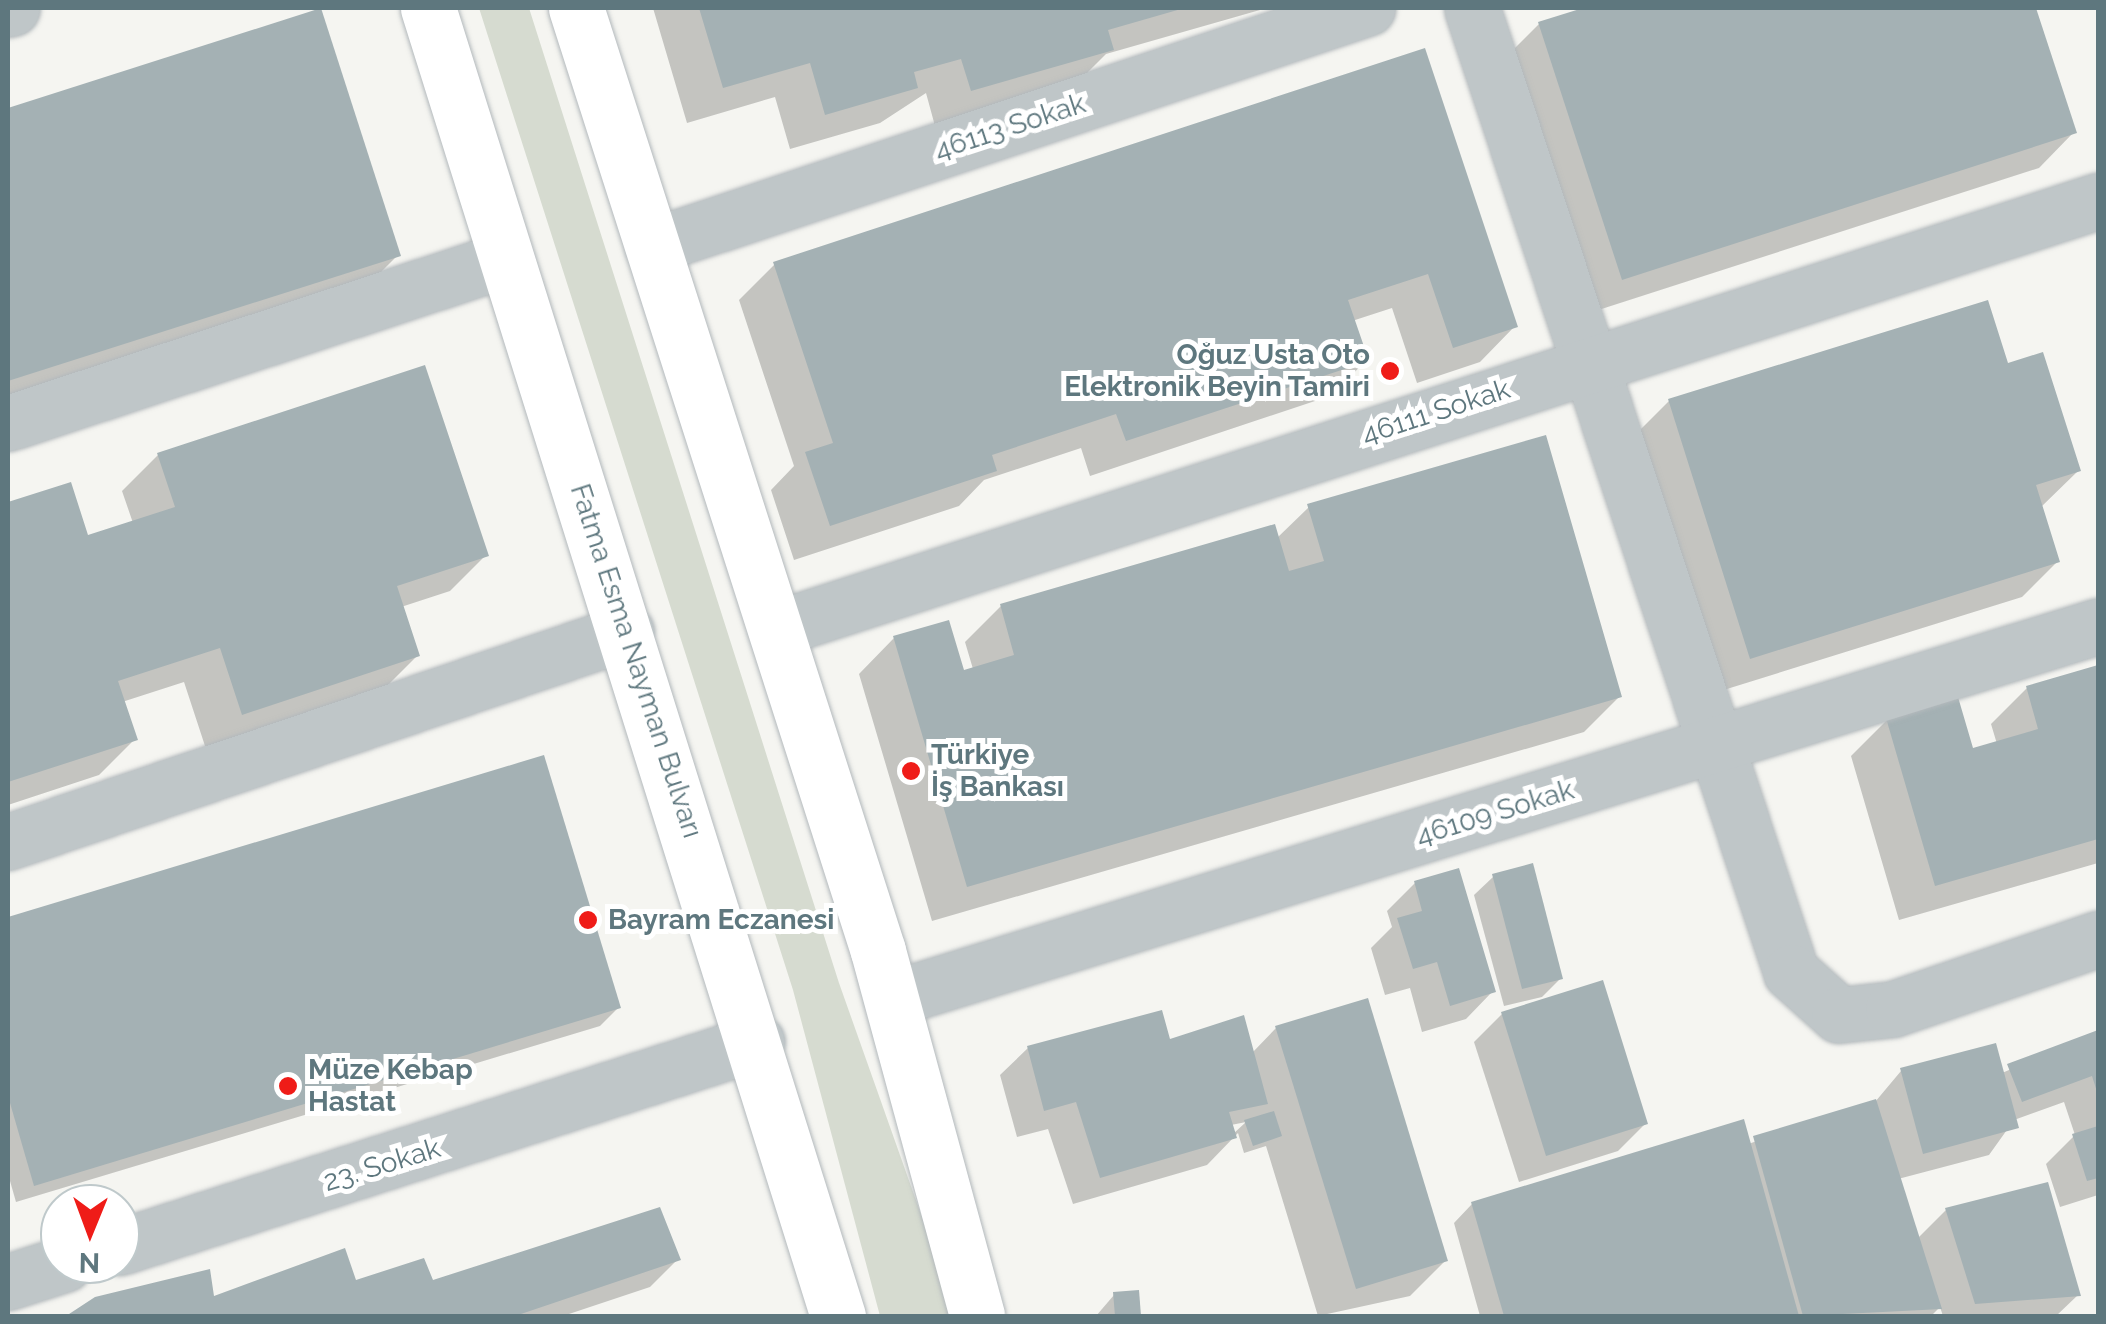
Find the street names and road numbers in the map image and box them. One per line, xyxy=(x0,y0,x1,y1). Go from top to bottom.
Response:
street label: 46113 Sokak xyxy=(930,87,1090,167)
street label: 46111 Sokak xyxy=(1358,372,1514,452)
street label: Fatma Esma Nayman Bulvarı xyxy=(563,480,709,842)
street label: 46109 Sokak xyxy=(1412,773,1578,853)
street label: 23. Sokak xyxy=(319,1131,445,1199)

